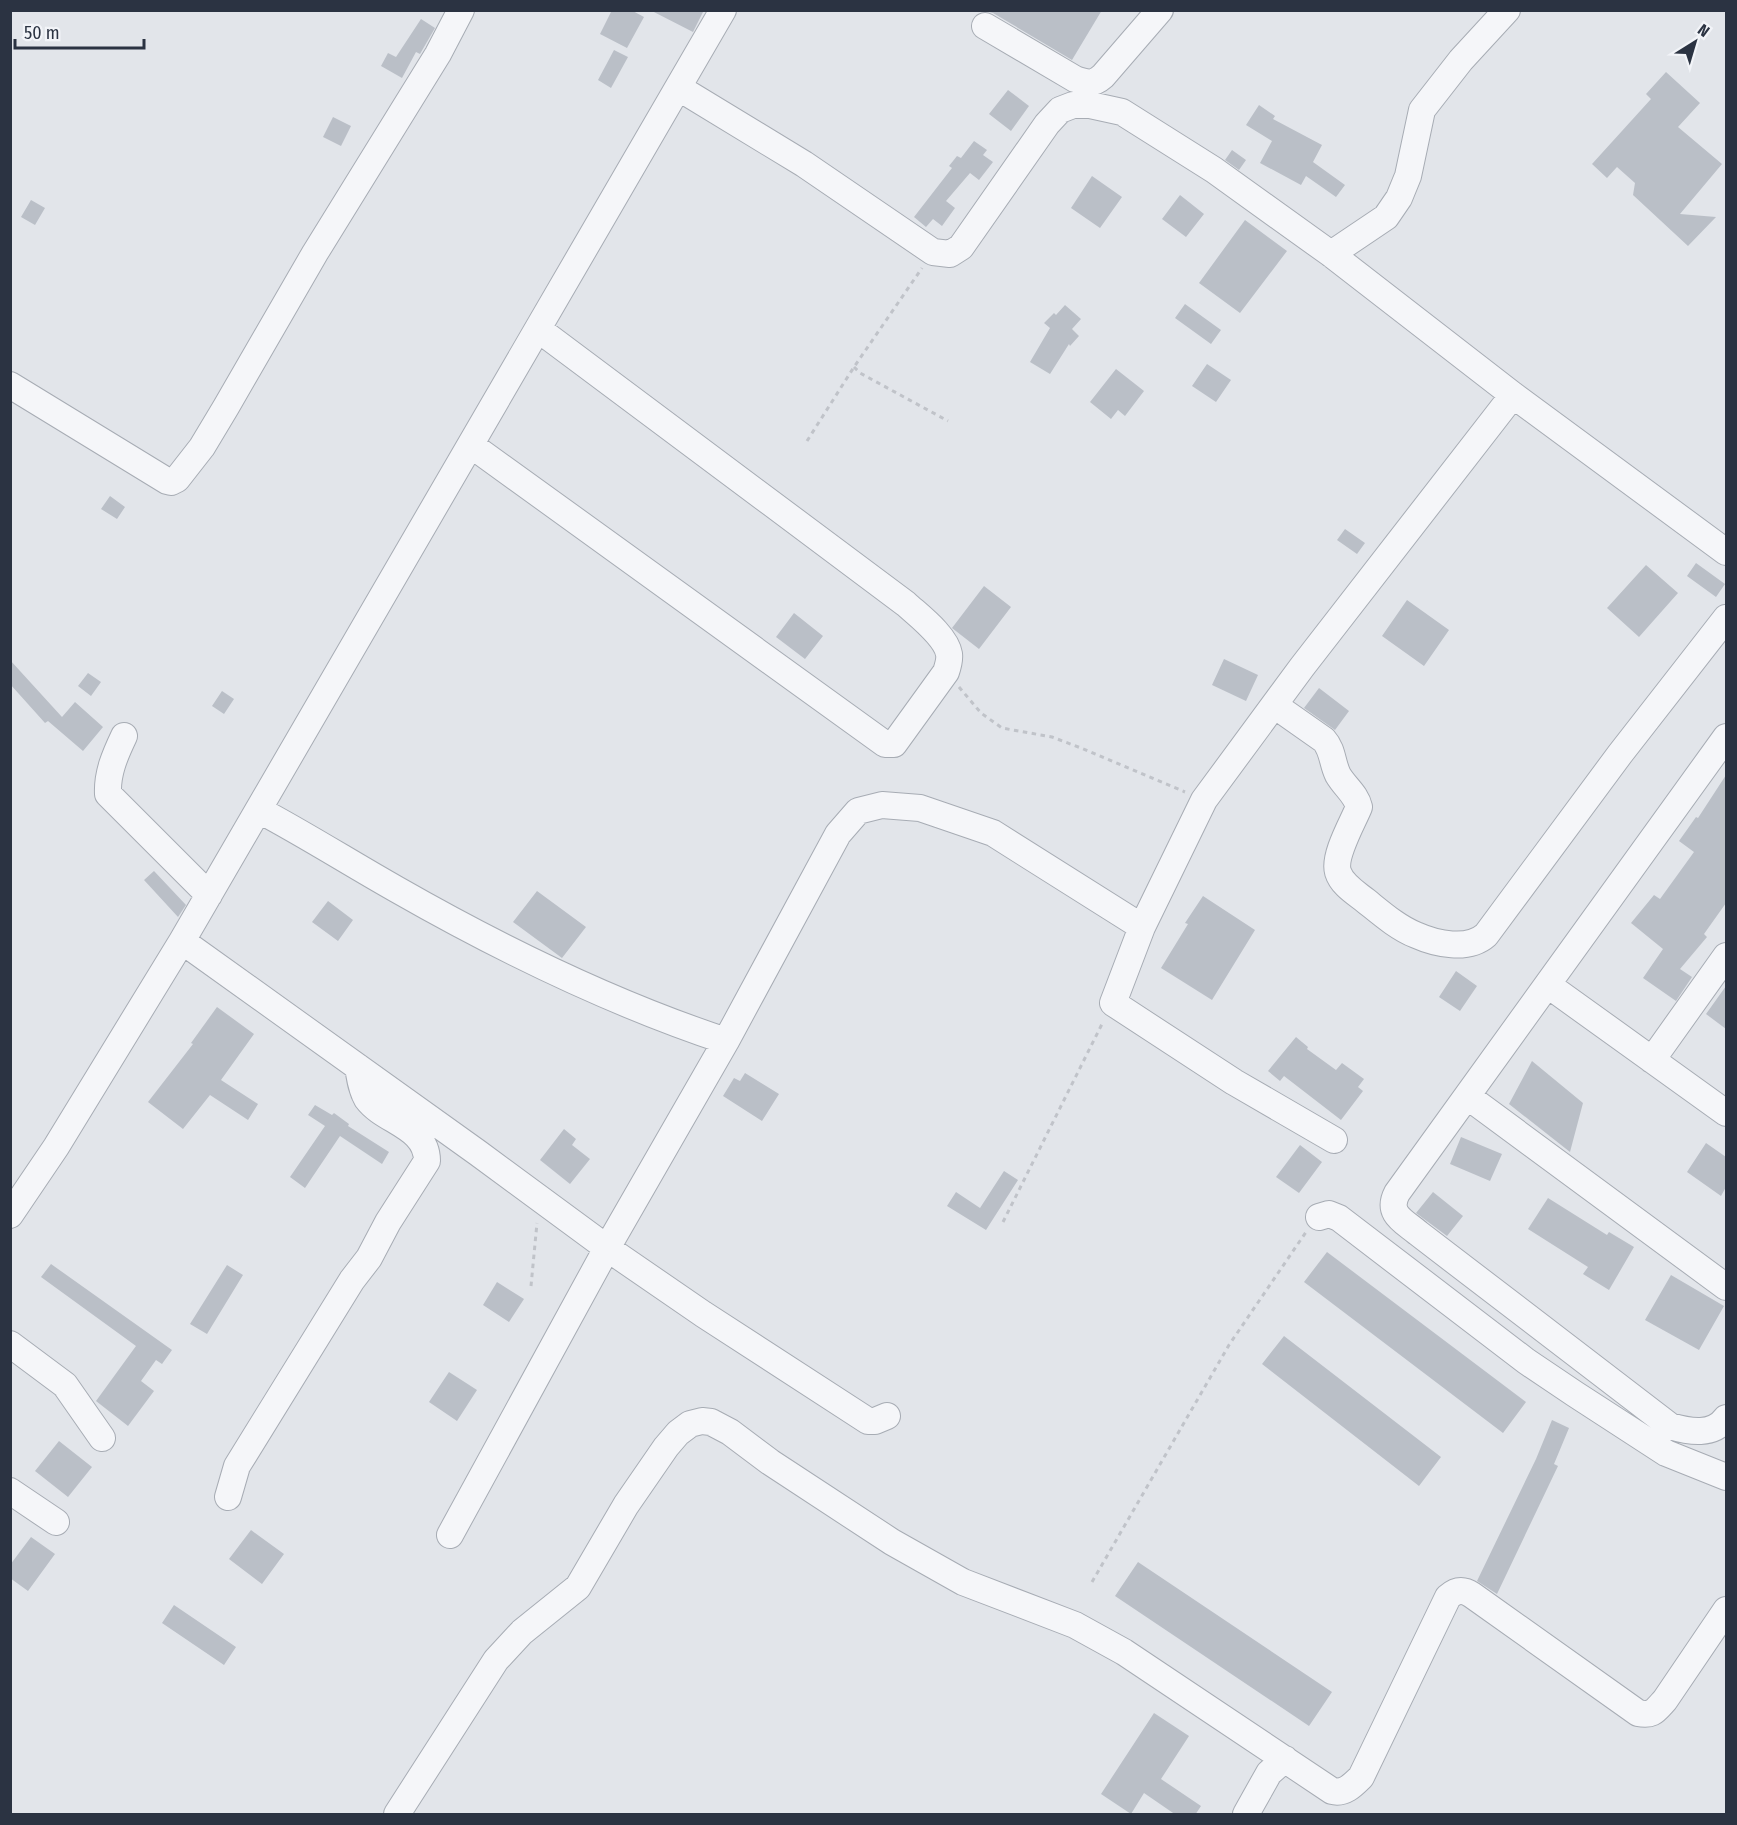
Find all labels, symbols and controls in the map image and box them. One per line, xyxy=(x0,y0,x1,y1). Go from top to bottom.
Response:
scale bar xyxy=(15,12,144,50)
north arrow xyxy=(1665,12,1725,72)
text: N xyxy=(1694,20,1713,41)
text: 50 m xyxy=(24,22,60,44)

